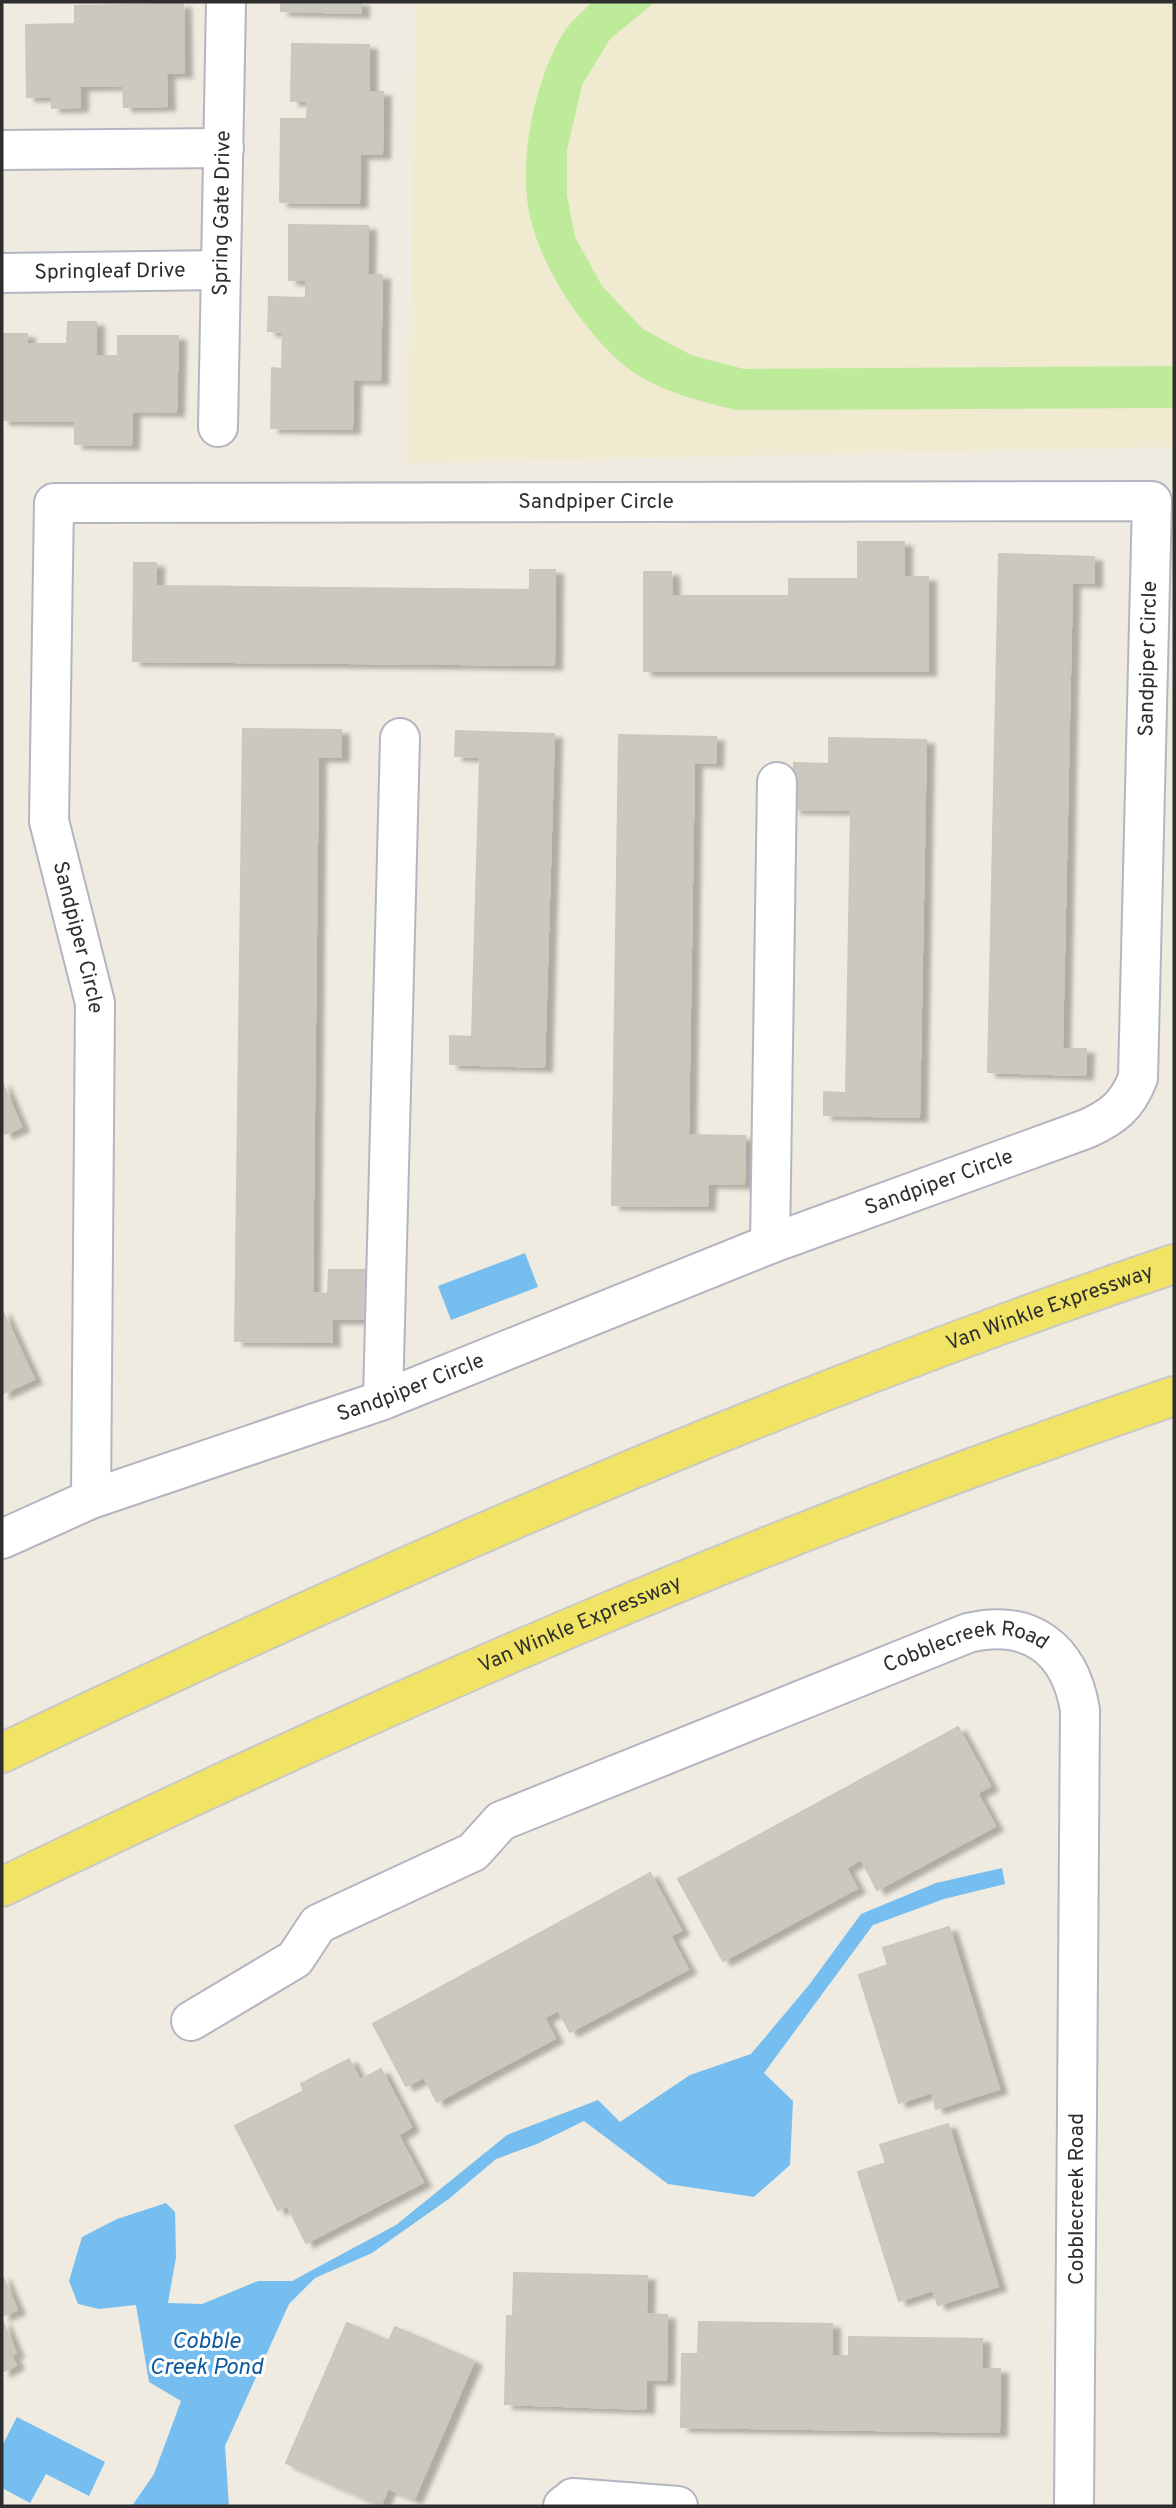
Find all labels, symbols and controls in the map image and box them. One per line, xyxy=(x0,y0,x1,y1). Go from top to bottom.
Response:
street label: Spring Gate Drive xyxy=(207,130,237,296)
street label: Springleaf Drive xyxy=(34,257,186,286)
street label: Sandpiper Circle xyxy=(518,489,674,516)
street label: Sandpiper Circle xyxy=(1133,581,1164,737)
street label: Sandpiper Circle xyxy=(46,859,109,1013)
street label: Sandpiper Circle xyxy=(861,1143,1017,1222)
street label: Van Winkle Expressway xyxy=(942,1258,1157,1357)
street label: Sandpiper Circle xyxy=(333,1347,488,1428)
street label: Van Winkle Expressway xyxy=(474,1569,686,1679)
street label: Cobblecreek Road xyxy=(879,1616,1054,1679)
street label: Cobblecreek Road xyxy=(1064,2113,1091,2285)
water label: Cobble Creek Pond xyxy=(149,2328,264,2383)

